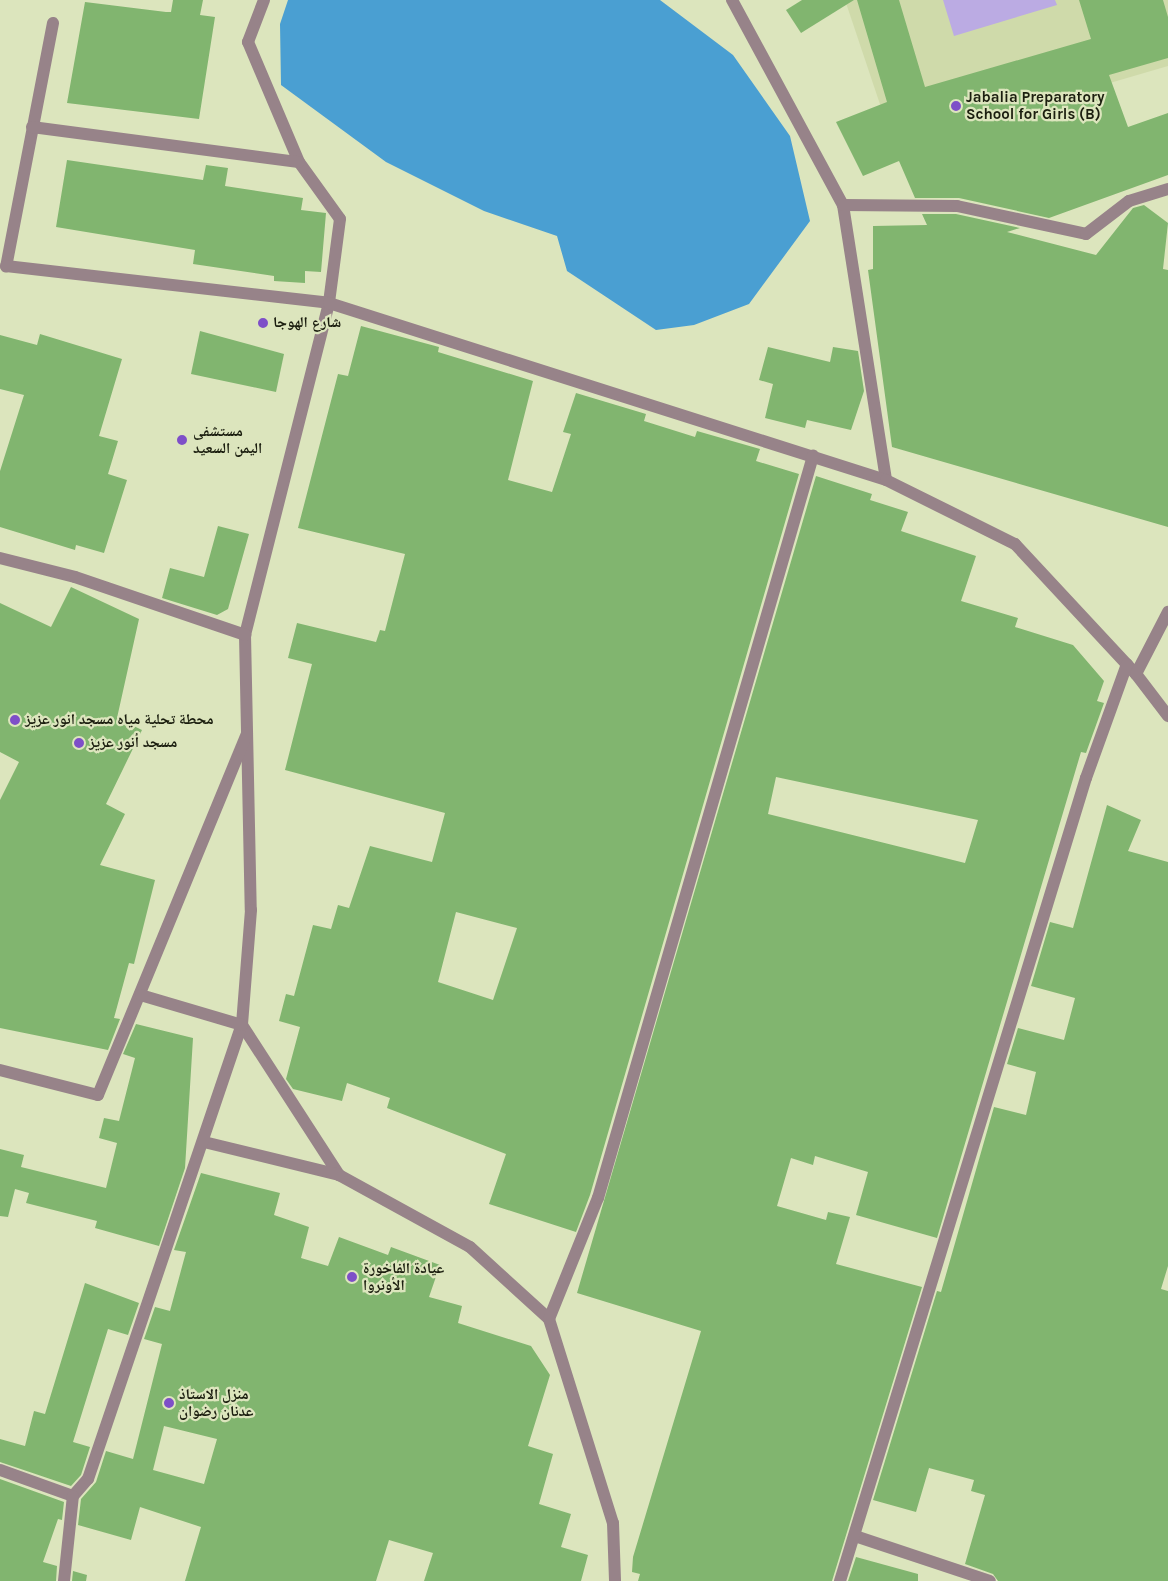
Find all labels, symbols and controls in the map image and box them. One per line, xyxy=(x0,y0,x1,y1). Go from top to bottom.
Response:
place label: Jabalia Preparatory School for Girls (B) xyxy=(966,88,1104,123)
marker: Jabalia Preparatory School for Girls (B) xyxy=(950,100,962,112)
place label: شارع الهوجا xyxy=(273,314,341,332)
marker: شارع الهوجا xyxy=(257,317,269,329)
place label: مستشفى اليمن السعيد xyxy=(193,422,262,457)
marker: مستشفى اليمن السعيد xyxy=(175,433,189,447)
place label: محطة تحلية مياه مسجد انور عزيز xyxy=(25,711,214,729)
marker: محطة تحلية مياه مسجد انور عزيز xyxy=(9,714,21,726)
place label: مسجد أنور عزيز xyxy=(89,734,177,752)
marker: مسجد أنور عزيز xyxy=(73,737,85,749)
place label: عيادة الفاخورة الأونروا xyxy=(363,1259,444,1294)
marker: عيادة الفاخورة الأونروا xyxy=(345,1270,359,1284)
place label: منزل الاستاذ عدنان رضوان xyxy=(179,1385,254,1420)
marker: منزل الاستاذ عدنان رضوان xyxy=(163,1397,175,1409)

